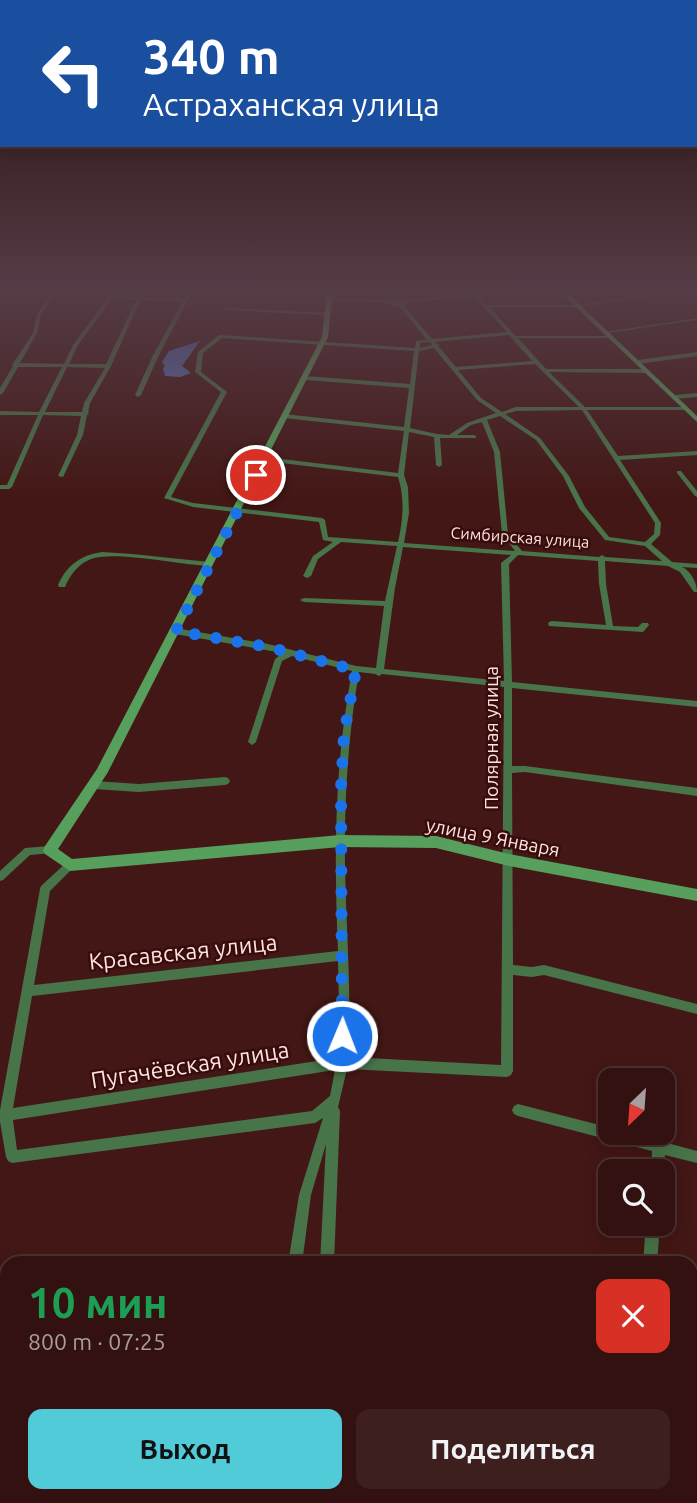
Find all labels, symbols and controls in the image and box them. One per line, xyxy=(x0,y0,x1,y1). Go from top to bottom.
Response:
icon: left xyxy=(28,28,119,119)
text: 340 m xyxy=(143,28,280,83)
text: Астраханская улица xyxy=(143,86,440,122)
pin xyxy=(226,445,286,505)
icon: arrive xyxy=(237,456,275,494)
street label: Симбирская улица xyxy=(450,523,590,551)
street label: Полярная улица xyxy=(480,666,502,810)
street label: улица 9 Января xyxy=(424,813,562,861)
street label: Красавская улица xyxy=(87,929,278,974)
position arrow xyxy=(305,999,379,1073)
street label: Пугачёвская улица xyxy=(89,1036,291,1093)
north arrow xyxy=(598,1068,676,1144)
map controls xyxy=(598,1068,675,1236)
button: search xyxy=(598,1159,675,1236)
text: 10 мин xyxy=(28,1279,167,1326)
button: close xyxy=(596,1279,670,1353)
text: 800 m · 07:25 xyxy=(28,1329,166,1354)
button: Выход xyxy=(28,1409,342,1489)
button: Поделиться xyxy=(356,1409,670,1489)

